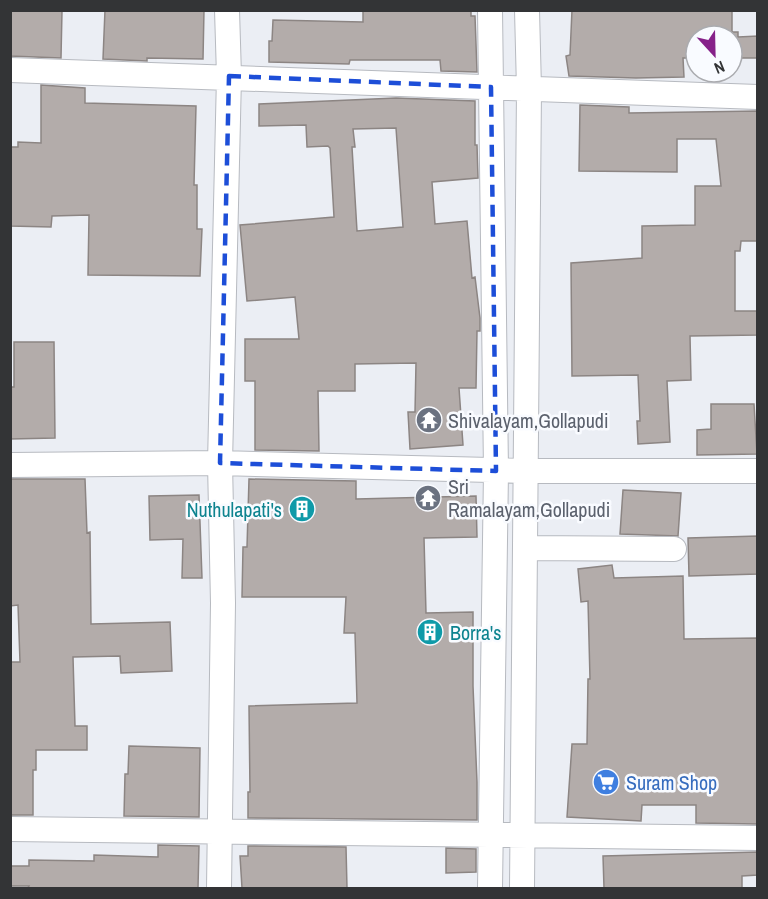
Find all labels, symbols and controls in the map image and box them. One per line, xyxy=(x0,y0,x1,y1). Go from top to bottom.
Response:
north arrow xyxy=(684,24,744,84)
text: N xyxy=(711,56,728,80)
temple icon: Shivalayam,Gollapudi xyxy=(414,405,444,435)
place label: Shivalayam,Gollapudi xyxy=(448,407,608,434)
place label: Sri Ramalayam,Gollapudi xyxy=(448,473,610,523)
temple icon: Sri Ramalayam,Gollapudi xyxy=(413,483,443,513)
building icon: Nuthulapati's xyxy=(287,494,317,524)
place label: Nuthulapati's xyxy=(187,496,282,523)
building icon: Borra's xyxy=(415,617,445,647)
place label: Borra's xyxy=(450,619,501,646)
supermarket icon: Suram Shop xyxy=(591,767,621,797)
place label: Suram Shop xyxy=(626,769,717,796)

